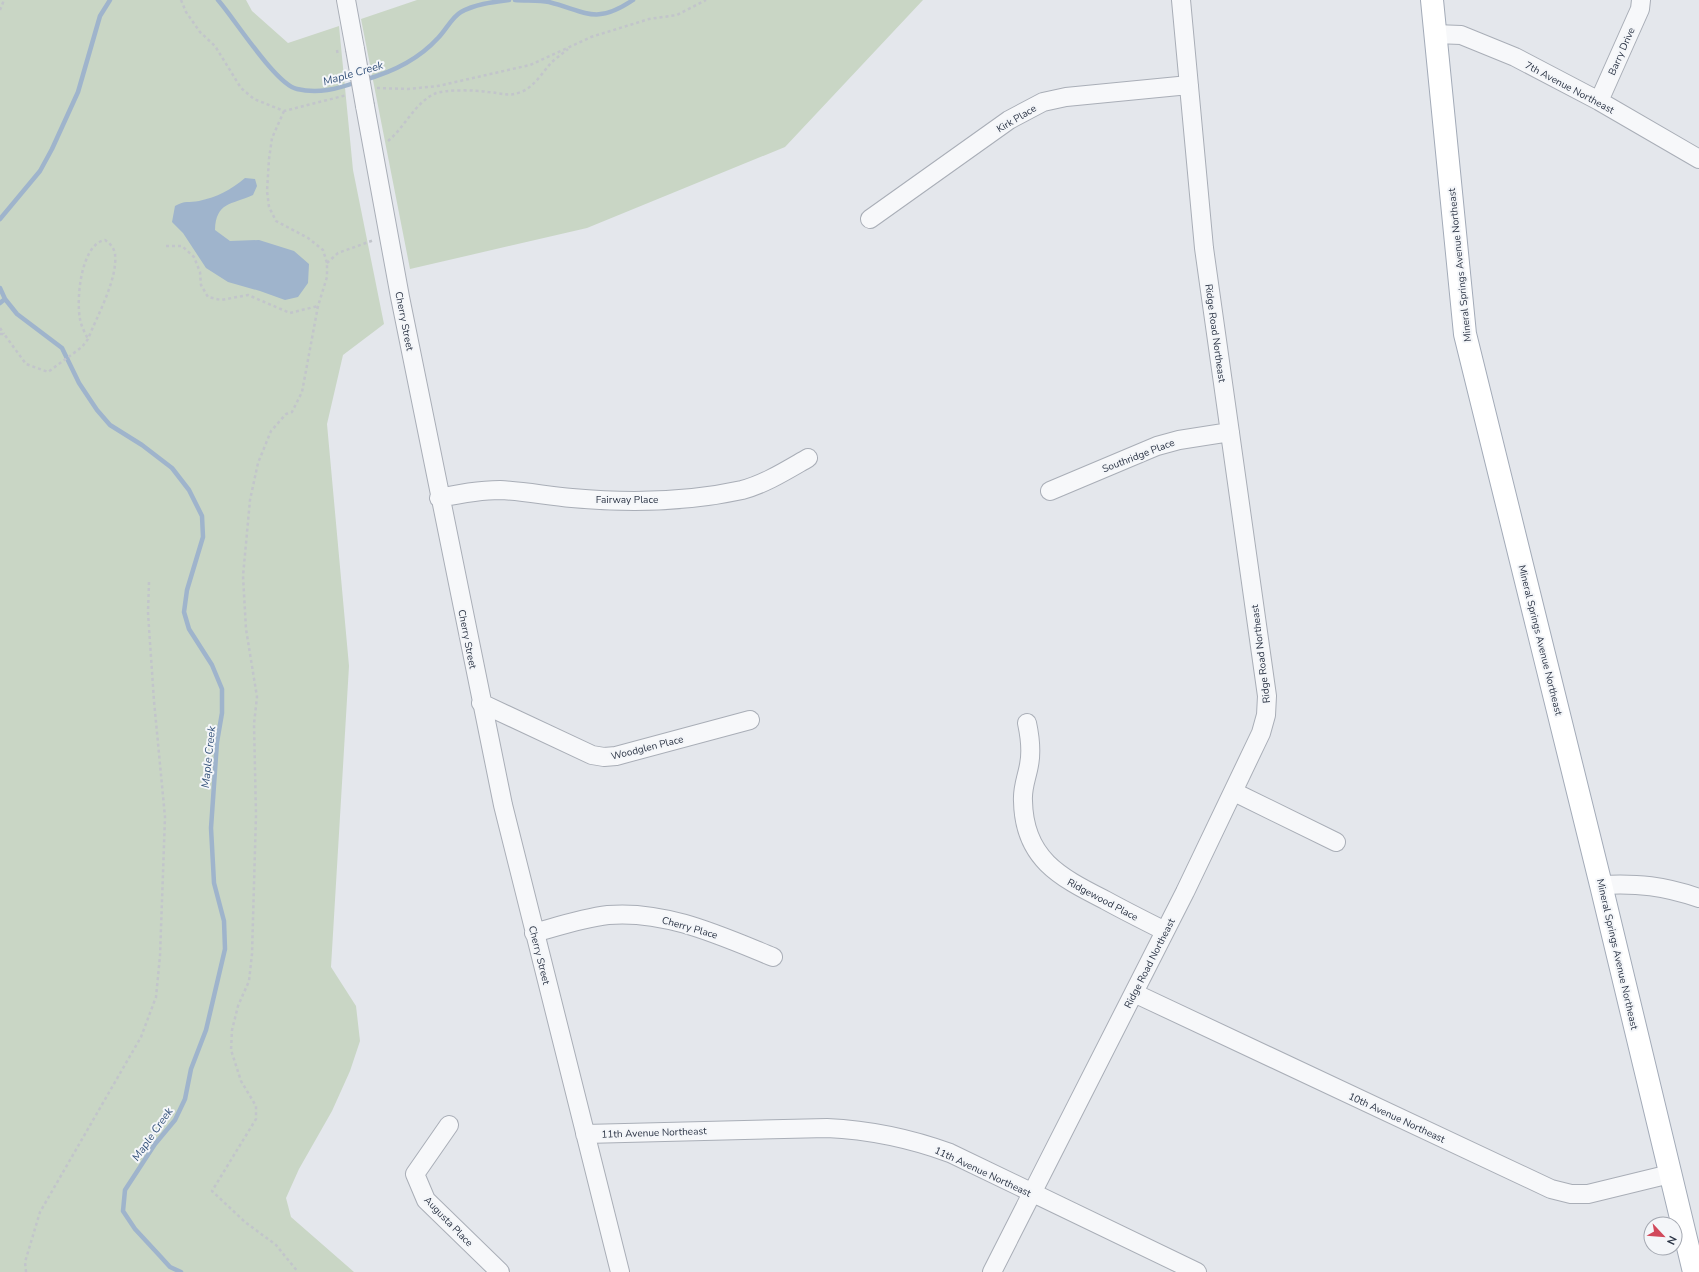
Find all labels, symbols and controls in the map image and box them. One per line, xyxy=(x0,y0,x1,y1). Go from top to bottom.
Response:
street label: Barry Drive xyxy=(1605,25,1639,78)
water label: Maple Creek xyxy=(321,58,385,89)
street label: 7th Avenue Northeast xyxy=(1522,58,1617,118)
street label: Kirk Place xyxy=(994,101,1039,136)
street label: Mineral Springs Avenue Northeast xyxy=(1445,187,1475,342)
street label: Ridge Road Northeast xyxy=(1201,283,1229,384)
street label: Cherry Street xyxy=(391,290,417,353)
street label: Southridge Place xyxy=(1100,436,1177,476)
street label: Fairway Place xyxy=(596,493,658,507)
street label: Mineral Springs Avenue Northeast xyxy=(1515,564,1566,717)
street label: Ridge Road Northeast xyxy=(1248,603,1274,704)
street label: Cherry Street xyxy=(454,608,480,671)
water label: Maple Creek xyxy=(198,725,219,789)
street label: Woodglen Place xyxy=(610,732,685,764)
street label: Ridgewood Place xyxy=(1065,875,1140,924)
street label: Mineral Springs Avenue Northeast xyxy=(1593,877,1641,1032)
street label: Cherry Place xyxy=(660,913,719,943)
street label: Ridge Road Northeast xyxy=(1121,916,1179,1011)
street label: Cherry Street xyxy=(525,924,553,987)
street label: 10th Avenue Northeast xyxy=(1346,1089,1448,1147)
water label: Maple Creek xyxy=(128,1104,177,1164)
street label: 11th Avenue Northeast xyxy=(601,1124,707,1142)
street label: 11th Avenue Northeast xyxy=(932,1143,1034,1201)
street label: Augusta Place xyxy=(421,1193,476,1250)
north arrow xyxy=(1643,1216,1683,1256)
text: N xyxy=(1663,1233,1680,1247)

